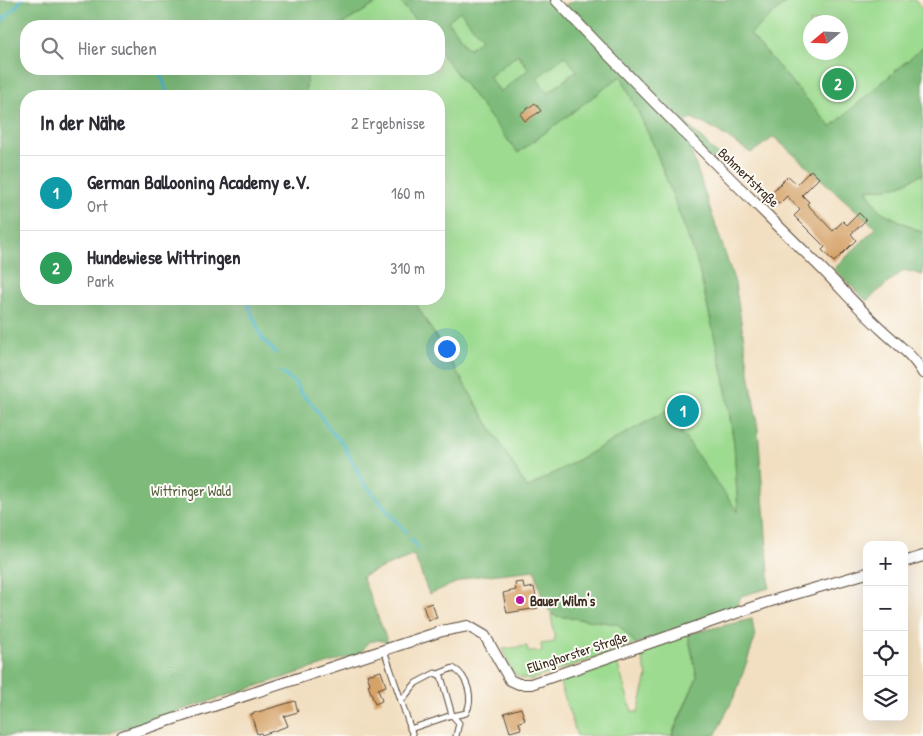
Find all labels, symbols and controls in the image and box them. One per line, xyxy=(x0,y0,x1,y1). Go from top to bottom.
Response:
north arrow xyxy=(803,15,848,60)
search box xyxy=(20,20,445,75)
icon: search xyxy=(38,34,66,62)
text: Hier suchen xyxy=(78,35,157,61)
pin: 2 xyxy=(822,65,854,103)
text: In der Nähe xyxy=(40,108,125,137)
text: 2 Ergebnisse xyxy=(351,112,425,134)
street label: Bohmertstraße xyxy=(714,143,784,212)
text: German Ballooning Academy e.V. xyxy=(87,169,310,195)
text: 1 xyxy=(53,182,59,204)
text: 160 m xyxy=(391,182,425,204)
text: Ort xyxy=(87,195,108,217)
text: Hundewiese Wittringen xyxy=(87,244,241,270)
text: 2 xyxy=(52,257,60,279)
text: 310 m xyxy=(390,257,425,279)
text: Park xyxy=(87,270,114,292)
your location xyxy=(434,336,460,362)
pin: 1 xyxy=(667,392,699,430)
park label: Wittringer Wald xyxy=(151,481,232,501)
map controls xyxy=(863,541,908,721)
button: + xyxy=(863,541,908,586)
button: − xyxy=(863,586,908,631)
place label: Bauer Wilm's xyxy=(530,591,596,610)
marker: Bauer Wilm's xyxy=(514,594,526,606)
street label: Ellinghorster Straße xyxy=(524,627,630,678)
button: locate xyxy=(863,631,908,676)
button: layers xyxy=(863,676,908,721)

